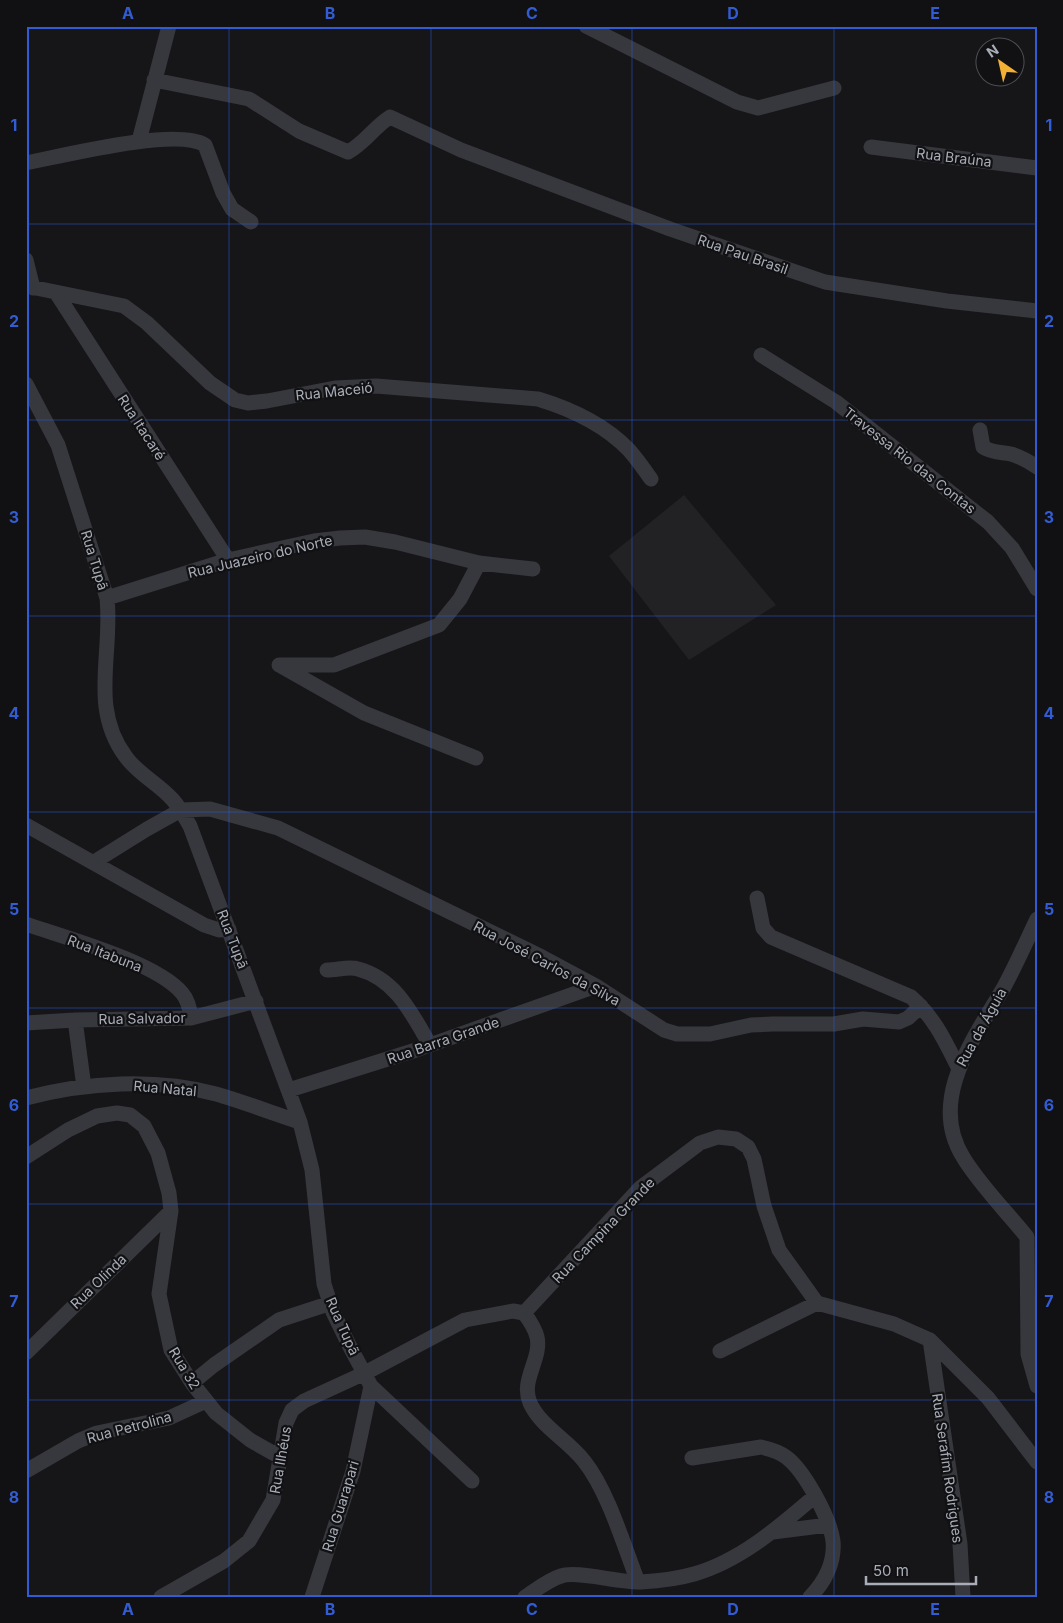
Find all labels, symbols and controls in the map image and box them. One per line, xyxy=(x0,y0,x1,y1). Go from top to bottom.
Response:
text: A xyxy=(122,3,134,23)
text: B xyxy=(325,3,335,23)
text: C xyxy=(526,3,538,23)
text: D xyxy=(727,3,739,23)
text: E xyxy=(930,3,940,23)
north arrow xyxy=(976,38,1026,88)
text: N xyxy=(983,41,1002,61)
text: 1 xyxy=(11,115,17,135)
text: 1 xyxy=(1046,115,1052,135)
street label: Rua Braúna xyxy=(915,144,993,170)
street label: Rua Pau Brasil xyxy=(696,231,790,277)
text: 2 xyxy=(9,311,19,331)
text: 2 xyxy=(1044,311,1054,331)
street label: Rua Maceió xyxy=(295,378,373,404)
street label: Rua Itacaré xyxy=(115,391,169,463)
street label: Travessa Rio das Contas xyxy=(841,403,979,517)
text: 3 xyxy=(9,507,19,527)
text: 3 xyxy=(1044,507,1054,527)
street label: Rua Tupã xyxy=(78,528,112,592)
street label: Rua Juazeiro do Norte xyxy=(186,531,334,581)
text: 4 xyxy=(9,703,20,723)
text: 4 xyxy=(1044,703,1055,723)
text: 5 xyxy=(9,899,19,919)
text: 5 xyxy=(1044,899,1054,919)
street label: Rua Tupã xyxy=(214,907,252,971)
street label: Rua José Carlos da Silva xyxy=(471,917,623,1009)
street label: Rua Itabuna xyxy=(65,931,145,975)
street label: Rua da Águia xyxy=(952,985,1010,1069)
street label: Rua Salvador xyxy=(98,1009,186,1027)
street label: Rua Barra Grande xyxy=(385,1013,501,1067)
street label: Rua Natal xyxy=(133,1077,197,1099)
text: 6 xyxy=(9,1095,19,1115)
text: 6 xyxy=(1044,1095,1054,1115)
street label: Rua Campina Grande xyxy=(548,1174,658,1286)
street label: Rua Olinda xyxy=(66,1250,130,1312)
text: 7 xyxy=(9,1291,19,1311)
text: 7 xyxy=(1044,1291,1054,1311)
street label: Rua Tupã xyxy=(323,1294,363,1358)
street label: Rua 32 xyxy=(166,1344,204,1392)
street label: Rua Serafim Rodrigues xyxy=(929,1392,967,1544)
street label: Rua Petrolina xyxy=(85,1408,173,1446)
street label: Rua Ilhéus xyxy=(266,1425,294,1495)
street label: Rua Guarapari xyxy=(318,1458,362,1554)
text: 8 xyxy=(9,1487,19,1507)
text: 8 xyxy=(1044,1487,1054,1507)
scale bar xyxy=(866,1553,976,1585)
text: 50 m xyxy=(873,1561,909,1580)
text: A xyxy=(122,1599,134,1619)
text: B xyxy=(325,1599,335,1619)
text: C xyxy=(526,1599,538,1619)
text: D xyxy=(727,1599,739,1619)
text: E xyxy=(930,1599,940,1619)

